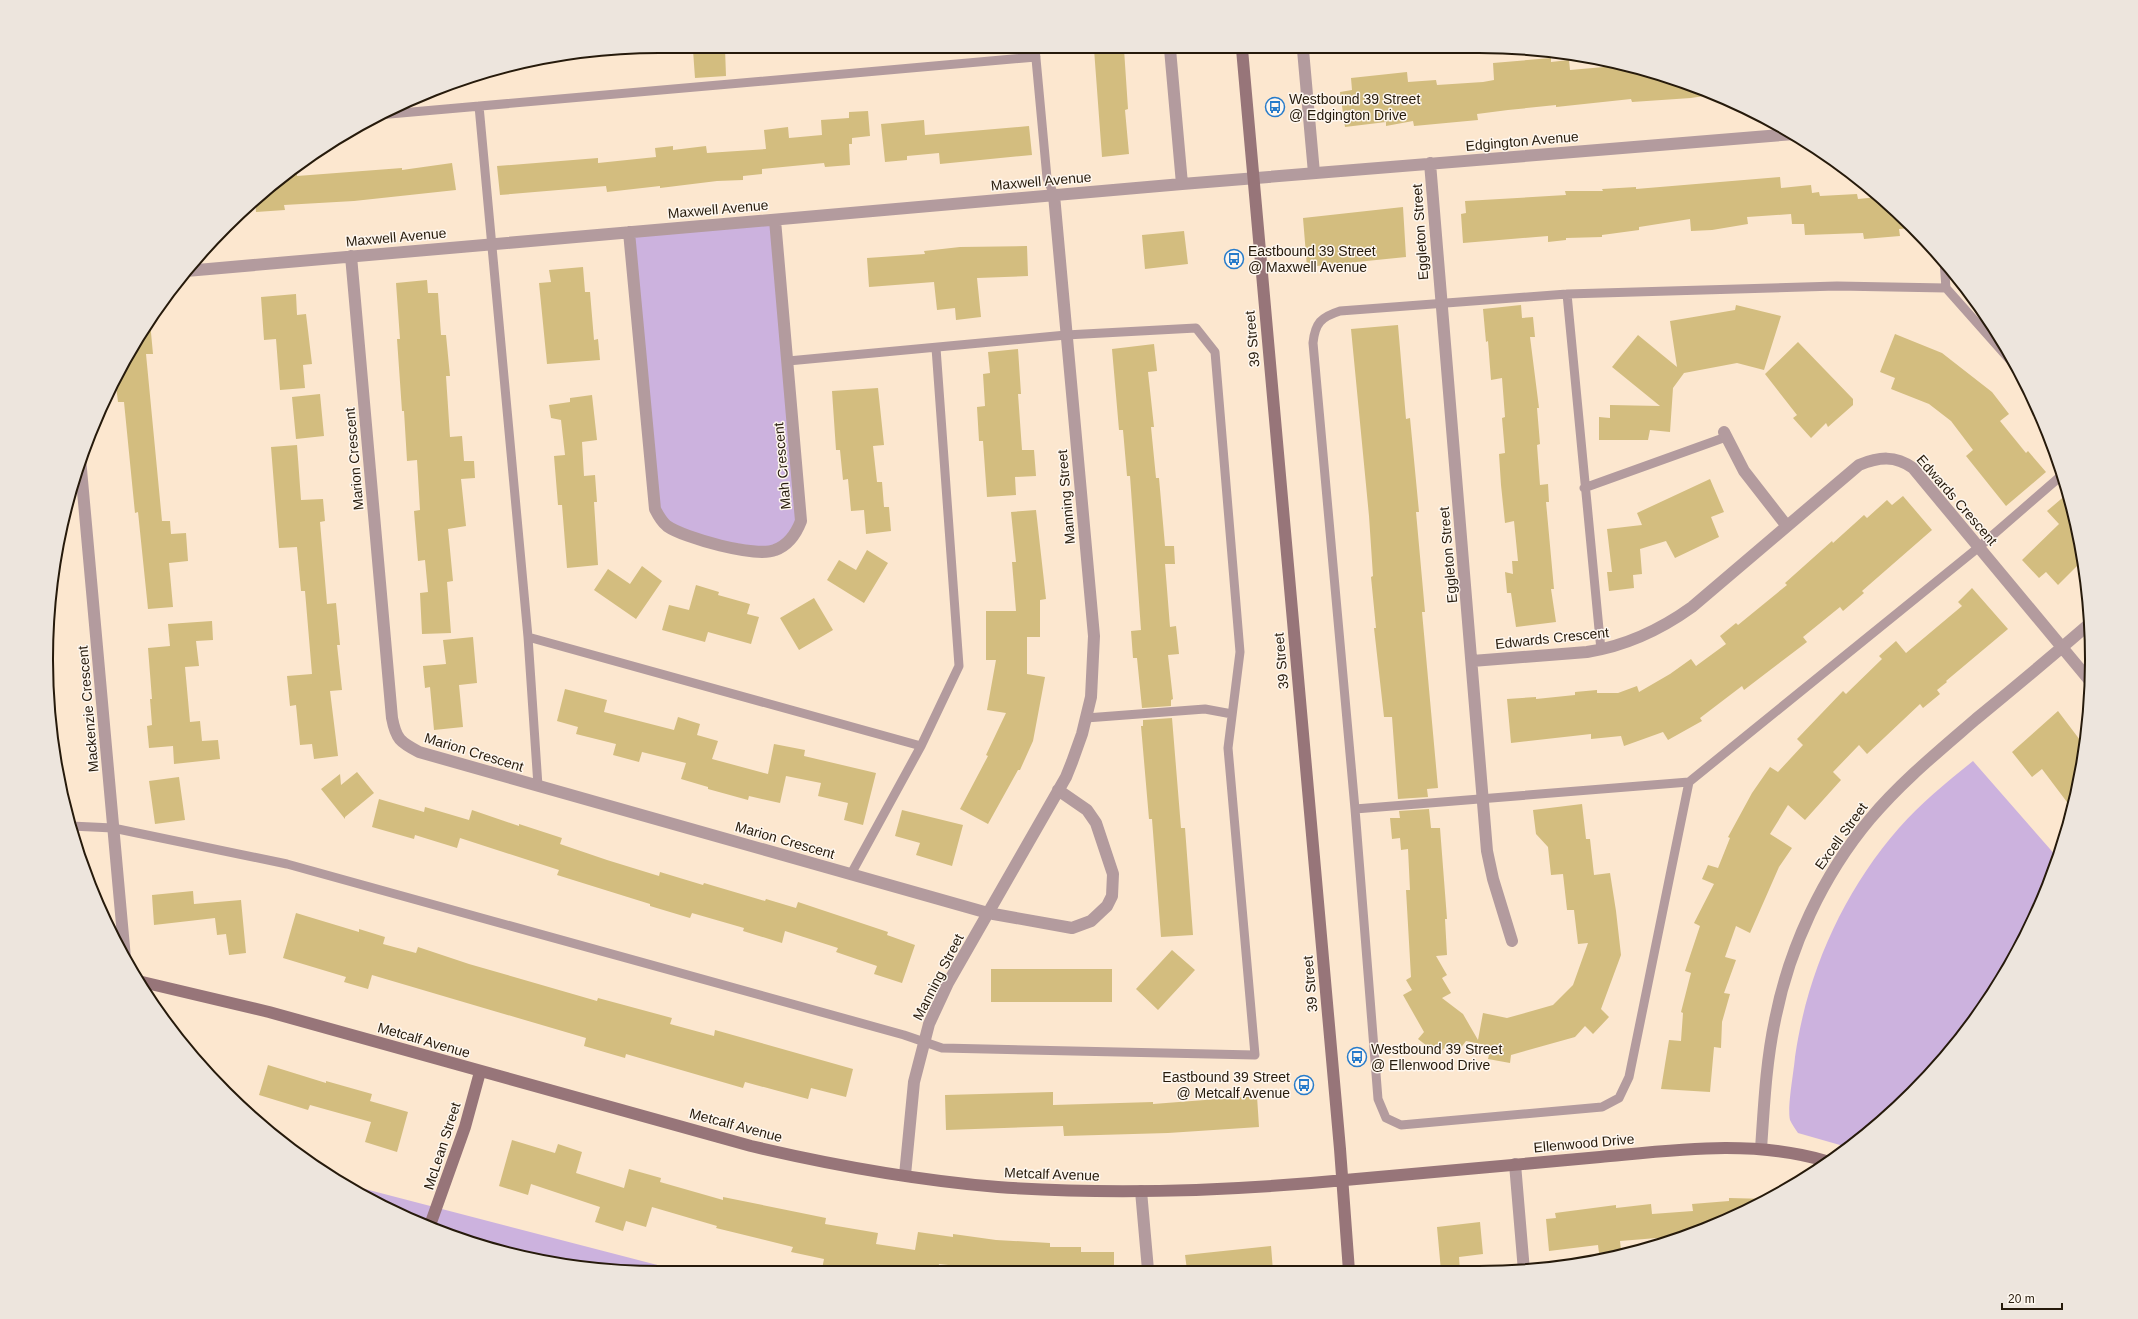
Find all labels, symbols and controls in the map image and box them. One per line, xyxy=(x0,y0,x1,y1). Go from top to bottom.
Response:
place label: Westbound 39 Street @ Edgington Drive xyxy=(1289,91,1420,123)
bus stop icon: Westbound 39 Street @ Edgington Drive xyxy=(1264,96,1286,118)
street label: Edgington Avenue xyxy=(1465,128,1579,154)
street label: Maxwell Avenue xyxy=(990,169,1092,193)
street label: Eggleton Street xyxy=(1409,183,1431,281)
street label: Maxwell Avenue xyxy=(667,197,769,221)
street label: Maxwell Avenue xyxy=(345,225,447,249)
place label: Eastbound 39 Street @ Maxwell Avenue xyxy=(1248,243,1376,275)
bus stop icon: Eastbound 39 Street @ Maxwell Avenue xyxy=(1223,248,1245,270)
street label: 39 Street xyxy=(1242,310,1262,368)
street label: Marion Crescent xyxy=(342,407,366,511)
street label: Mah Crescent xyxy=(770,422,794,510)
street label: Manning Street xyxy=(1054,449,1078,545)
street label: Edwards Crescent xyxy=(1913,452,2001,548)
street label: Eggleton Street xyxy=(1436,506,1460,604)
street label: Edwards Crescent xyxy=(1494,624,1610,652)
street label: 39 Street xyxy=(1271,632,1291,690)
street label: Mackenzie Crescent xyxy=(74,645,101,773)
street label: Marion Crescent xyxy=(423,729,526,775)
street label: Excell Street xyxy=(1811,799,1871,872)
street label: Marion Crescent xyxy=(733,818,837,862)
street label: Manning Street xyxy=(909,931,967,1023)
street label: 39 Street xyxy=(1300,955,1320,1013)
street label: Metcalf Avenue xyxy=(376,1019,472,1061)
place label: Westbound 39 Street @ Ellenwood Drive xyxy=(1371,1041,1502,1073)
bus stop icon: Westbound 39 Street @ Ellenwood Drive xyxy=(1346,1046,1368,1068)
place label: Eastbound 39 Street @ Metcalf Avenue xyxy=(1162,1069,1290,1101)
bus stop icon: Eastbound 39 Street @ Metcalf Avenue xyxy=(1293,1074,1315,1096)
street label: McLean Street xyxy=(420,1100,464,1192)
street label: Metcalf Avenue xyxy=(688,1105,784,1145)
street label: Ellenwood Drive xyxy=(1533,1131,1635,1155)
street label: Metcalf Avenue xyxy=(1004,1164,1100,1184)
scale bar xyxy=(2002,1285,2062,1311)
text: 20 m xyxy=(2008,1292,2035,1306)

